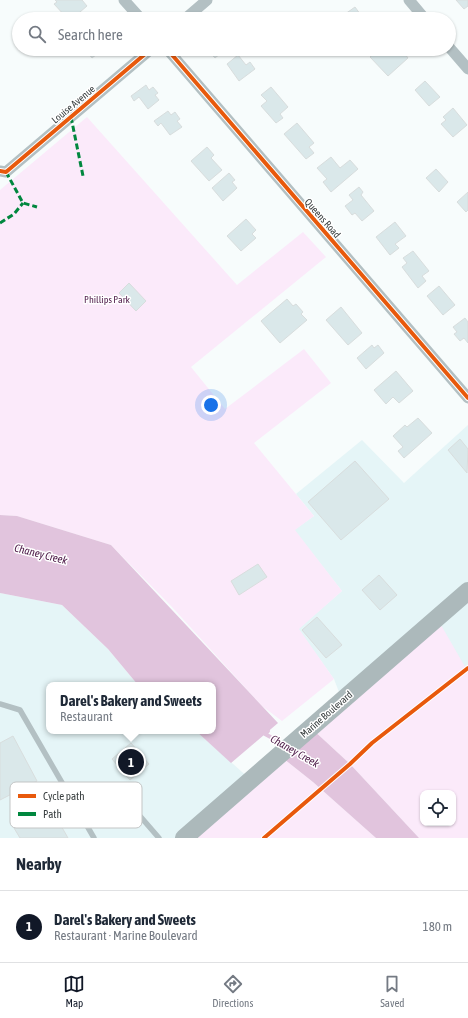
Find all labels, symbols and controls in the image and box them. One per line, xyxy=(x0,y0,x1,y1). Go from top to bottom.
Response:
search box xyxy=(12,12,456,56)
icon: search xyxy=(26,23,48,45)
text: Search here xyxy=(58,26,123,43)
street label: Louise Avenue xyxy=(50,83,97,126)
street label: Queens Road xyxy=(303,196,343,240)
park label: Phillips Park xyxy=(84,294,131,305)
your location xyxy=(201,395,221,415)
water label: Chaney Creek xyxy=(13,542,69,566)
popup xyxy=(46,682,216,734)
street label: Marine Boulevard xyxy=(298,689,355,740)
text: Darel's Bakery and Sweets xyxy=(60,692,202,709)
text: Restaurant xyxy=(60,709,113,724)
water label: Chaney Creek xyxy=(269,732,322,770)
pin: 1 xyxy=(118,747,144,777)
legend xyxy=(10,782,142,828)
text: Cycle path xyxy=(43,790,85,802)
map controls xyxy=(420,790,456,826)
button: locate xyxy=(420,790,456,826)
text: Path xyxy=(43,808,62,820)
text: Nearby xyxy=(16,854,62,874)
text: Darel's Bakery and Sweets xyxy=(54,911,196,928)
text: 1 xyxy=(26,919,32,934)
text: 180 m xyxy=(423,919,452,934)
text: Restaurant · Marine Boulevard xyxy=(54,928,198,943)
tab: Map xyxy=(63,973,85,1009)
tab: Directions xyxy=(212,973,253,1009)
tab: Saved xyxy=(380,973,405,1009)

